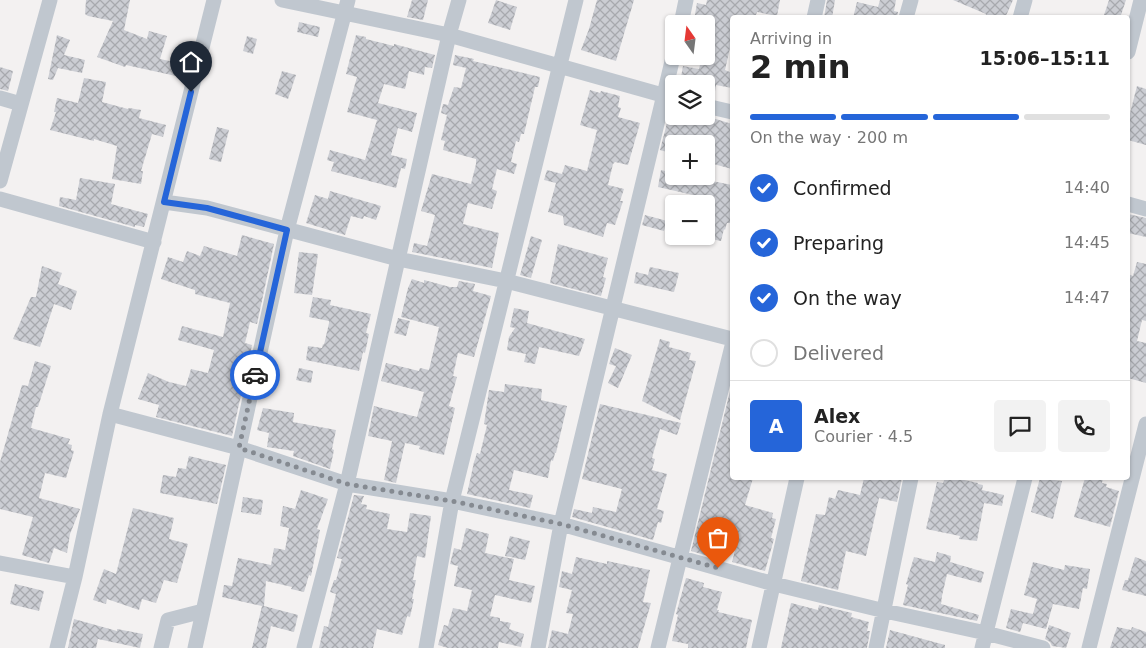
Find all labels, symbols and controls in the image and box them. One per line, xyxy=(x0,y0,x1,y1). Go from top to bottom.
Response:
north arrow xyxy=(665,15,715,65)
map controls xyxy=(665,15,715,245)
text: Arriving in xyxy=(750,29,832,48)
pin xyxy=(170,41,212,92)
text: 15:06–15:11 xyxy=(980,47,1110,69)
icon: home xyxy=(177,48,205,76)
text: 2 min xyxy=(750,48,851,86)
button: layers xyxy=(665,75,715,125)
text: On the way · 200 m xyxy=(750,128,908,147)
button: + xyxy=(665,135,715,185)
icon: check xyxy=(750,174,778,202)
text: Confirmed xyxy=(793,177,892,199)
text: 14:40 xyxy=(1064,178,1110,197)
button: − xyxy=(665,195,715,245)
icon: check xyxy=(750,229,778,257)
text: Preparing xyxy=(793,232,884,254)
text: 14:45 xyxy=(1064,233,1110,252)
icon: check xyxy=(750,284,778,312)
text: On the way xyxy=(793,287,902,309)
text: 14:47 xyxy=(1064,288,1110,307)
text: Delivered xyxy=(793,342,884,364)
courier xyxy=(230,350,280,400)
icon: car xyxy=(241,361,269,389)
button: chat xyxy=(994,400,1046,452)
button: phone xyxy=(1058,400,1110,452)
text: Alex xyxy=(814,405,860,427)
text: A xyxy=(769,415,783,437)
text: Courier · 4.5 xyxy=(814,427,913,446)
pin xyxy=(697,517,739,568)
icon: bag xyxy=(704,524,732,552)

